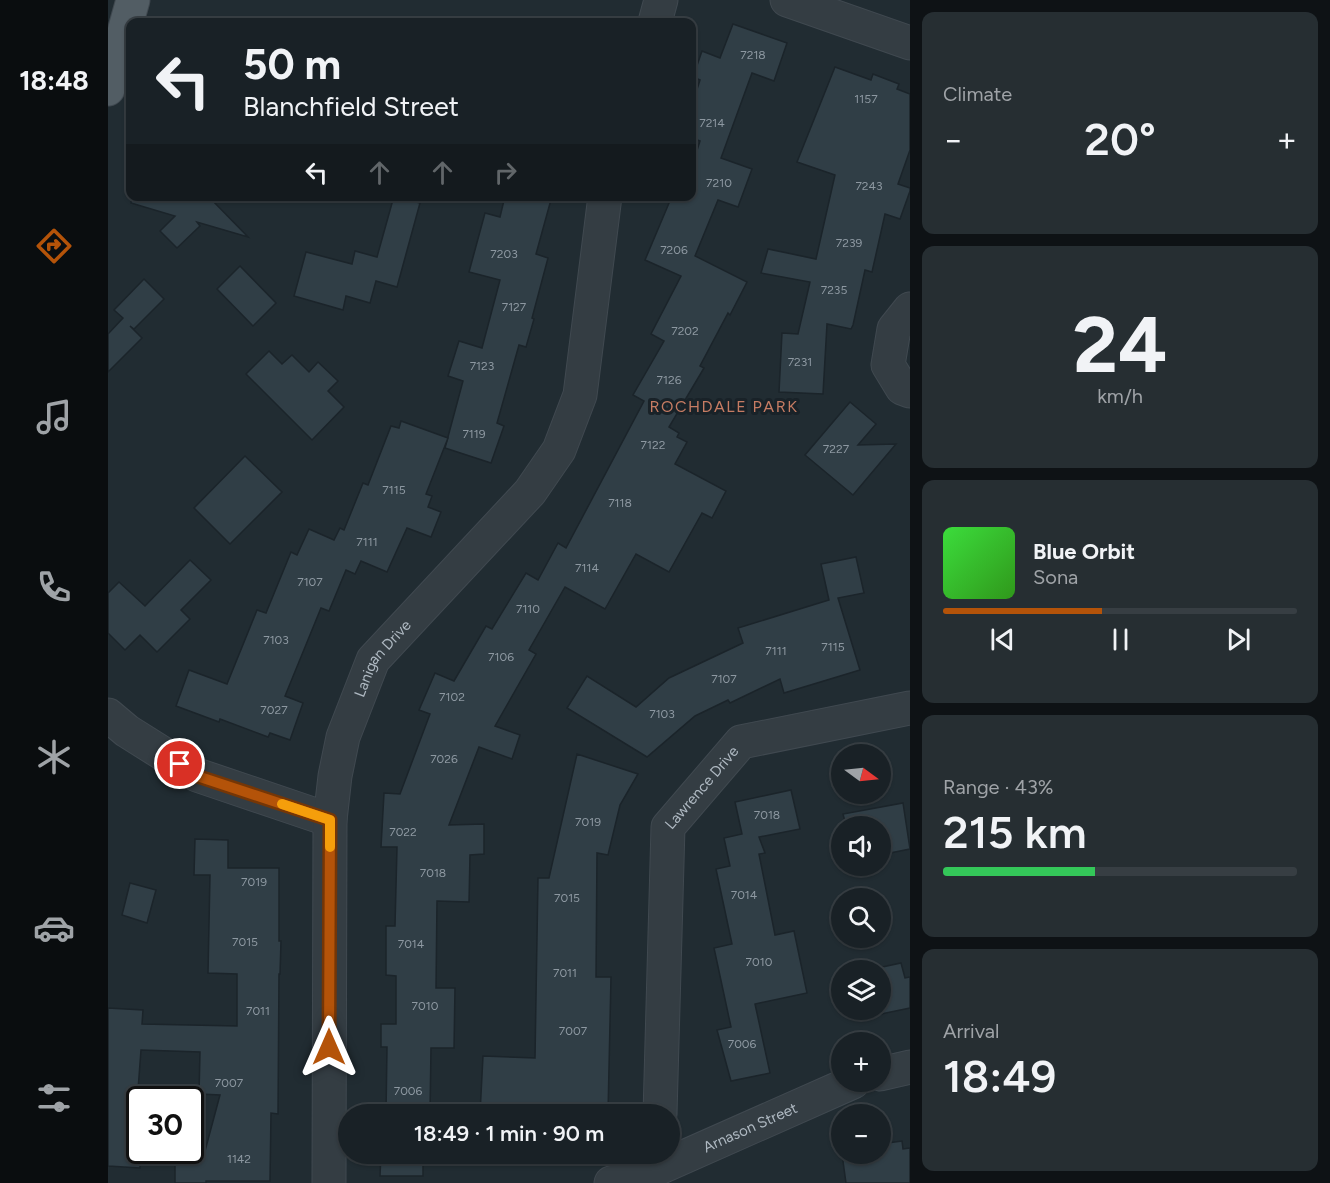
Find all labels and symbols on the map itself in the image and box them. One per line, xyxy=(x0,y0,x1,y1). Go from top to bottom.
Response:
house number: 7218 xyxy=(740,48,766,62)
house number: 1157 xyxy=(854,92,878,106)
house number: 7214 xyxy=(699,116,725,130)
house number: 7210 xyxy=(706,176,732,190)
house number: 7243 xyxy=(855,179,883,193)
house number: 7239 xyxy=(836,236,862,250)
house number: 7206 xyxy=(660,243,688,257)
house number: 7203 xyxy=(490,247,518,261)
house number: 7235 xyxy=(821,283,847,297)
house number: 7127 xyxy=(502,300,527,314)
house number: 7202 xyxy=(671,324,699,338)
house number: 7231 xyxy=(788,355,812,369)
house number: 7123 xyxy=(470,359,494,373)
house number: 7126 xyxy=(657,373,682,387)
district label: ROCHDALE PARK xyxy=(650,397,798,416)
house number: 7119 xyxy=(462,427,486,441)
house number: 7122 xyxy=(641,438,665,452)
house number: 7227 xyxy=(823,442,850,456)
house number: 7115 xyxy=(382,483,406,497)
house number: 7118 xyxy=(608,496,632,510)
house number: 7111 xyxy=(356,535,378,549)
house number: 7114 xyxy=(575,561,599,575)
house number: 7107 xyxy=(297,575,323,589)
house number: 7110 xyxy=(516,602,540,616)
street label: Lanigan Drive xyxy=(350,616,415,700)
house number: 7103 xyxy=(263,633,289,647)
house number: 7115 xyxy=(821,640,845,654)
house number: 7111 xyxy=(765,644,787,658)
house number: 7106 xyxy=(488,650,514,664)
house number: 7107 xyxy=(711,672,737,686)
house number: 7102 xyxy=(439,690,465,704)
house number: 7027 xyxy=(260,703,288,717)
house number: 7103 xyxy=(649,707,675,721)
pin xyxy=(154,738,205,789)
street label: Lawrence Drive xyxy=(661,742,742,833)
north arrow xyxy=(831,744,891,804)
house number: 7026 xyxy=(430,752,458,766)
house number: 7018 xyxy=(754,808,780,822)
house number: 7019 xyxy=(575,815,601,829)
house number: 7022 xyxy=(389,825,417,839)
house number: 7018 xyxy=(420,866,446,880)
house number: 7019 xyxy=(241,875,267,889)
house number: 7014 xyxy=(731,888,758,902)
house number: 7015 xyxy=(554,891,580,905)
house number: 7015 xyxy=(232,935,258,949)
house number: 7014 xyxy=(398,937,425,951)
house number: 7010 xyxy=(746,955,773,969)
house number: 7011 xyxy=(553,966,577,980)
house number: 7010 xyxy=(412,999,439,1013)
house number: 7011 xyxy=(246,1004,270,1018)
position arrow xyxy=(297,1015,361,1079)
house number: 7007 xyxy=(559,1024,588,1038)
house number: 7006 xyxy=(728,1037,757,1051)
house number: 7007 xyxy=(215,1076,244,1090)
house number: 7006 xyxy=(394,1084,423,1098)
speed limit sign: 30 xyxy=(126,1086,204,1164)
street label: Arnason Street xyxy=(700,1099,800,1156)
house number: 1142 xyxy=(227,1152,251,1166)

